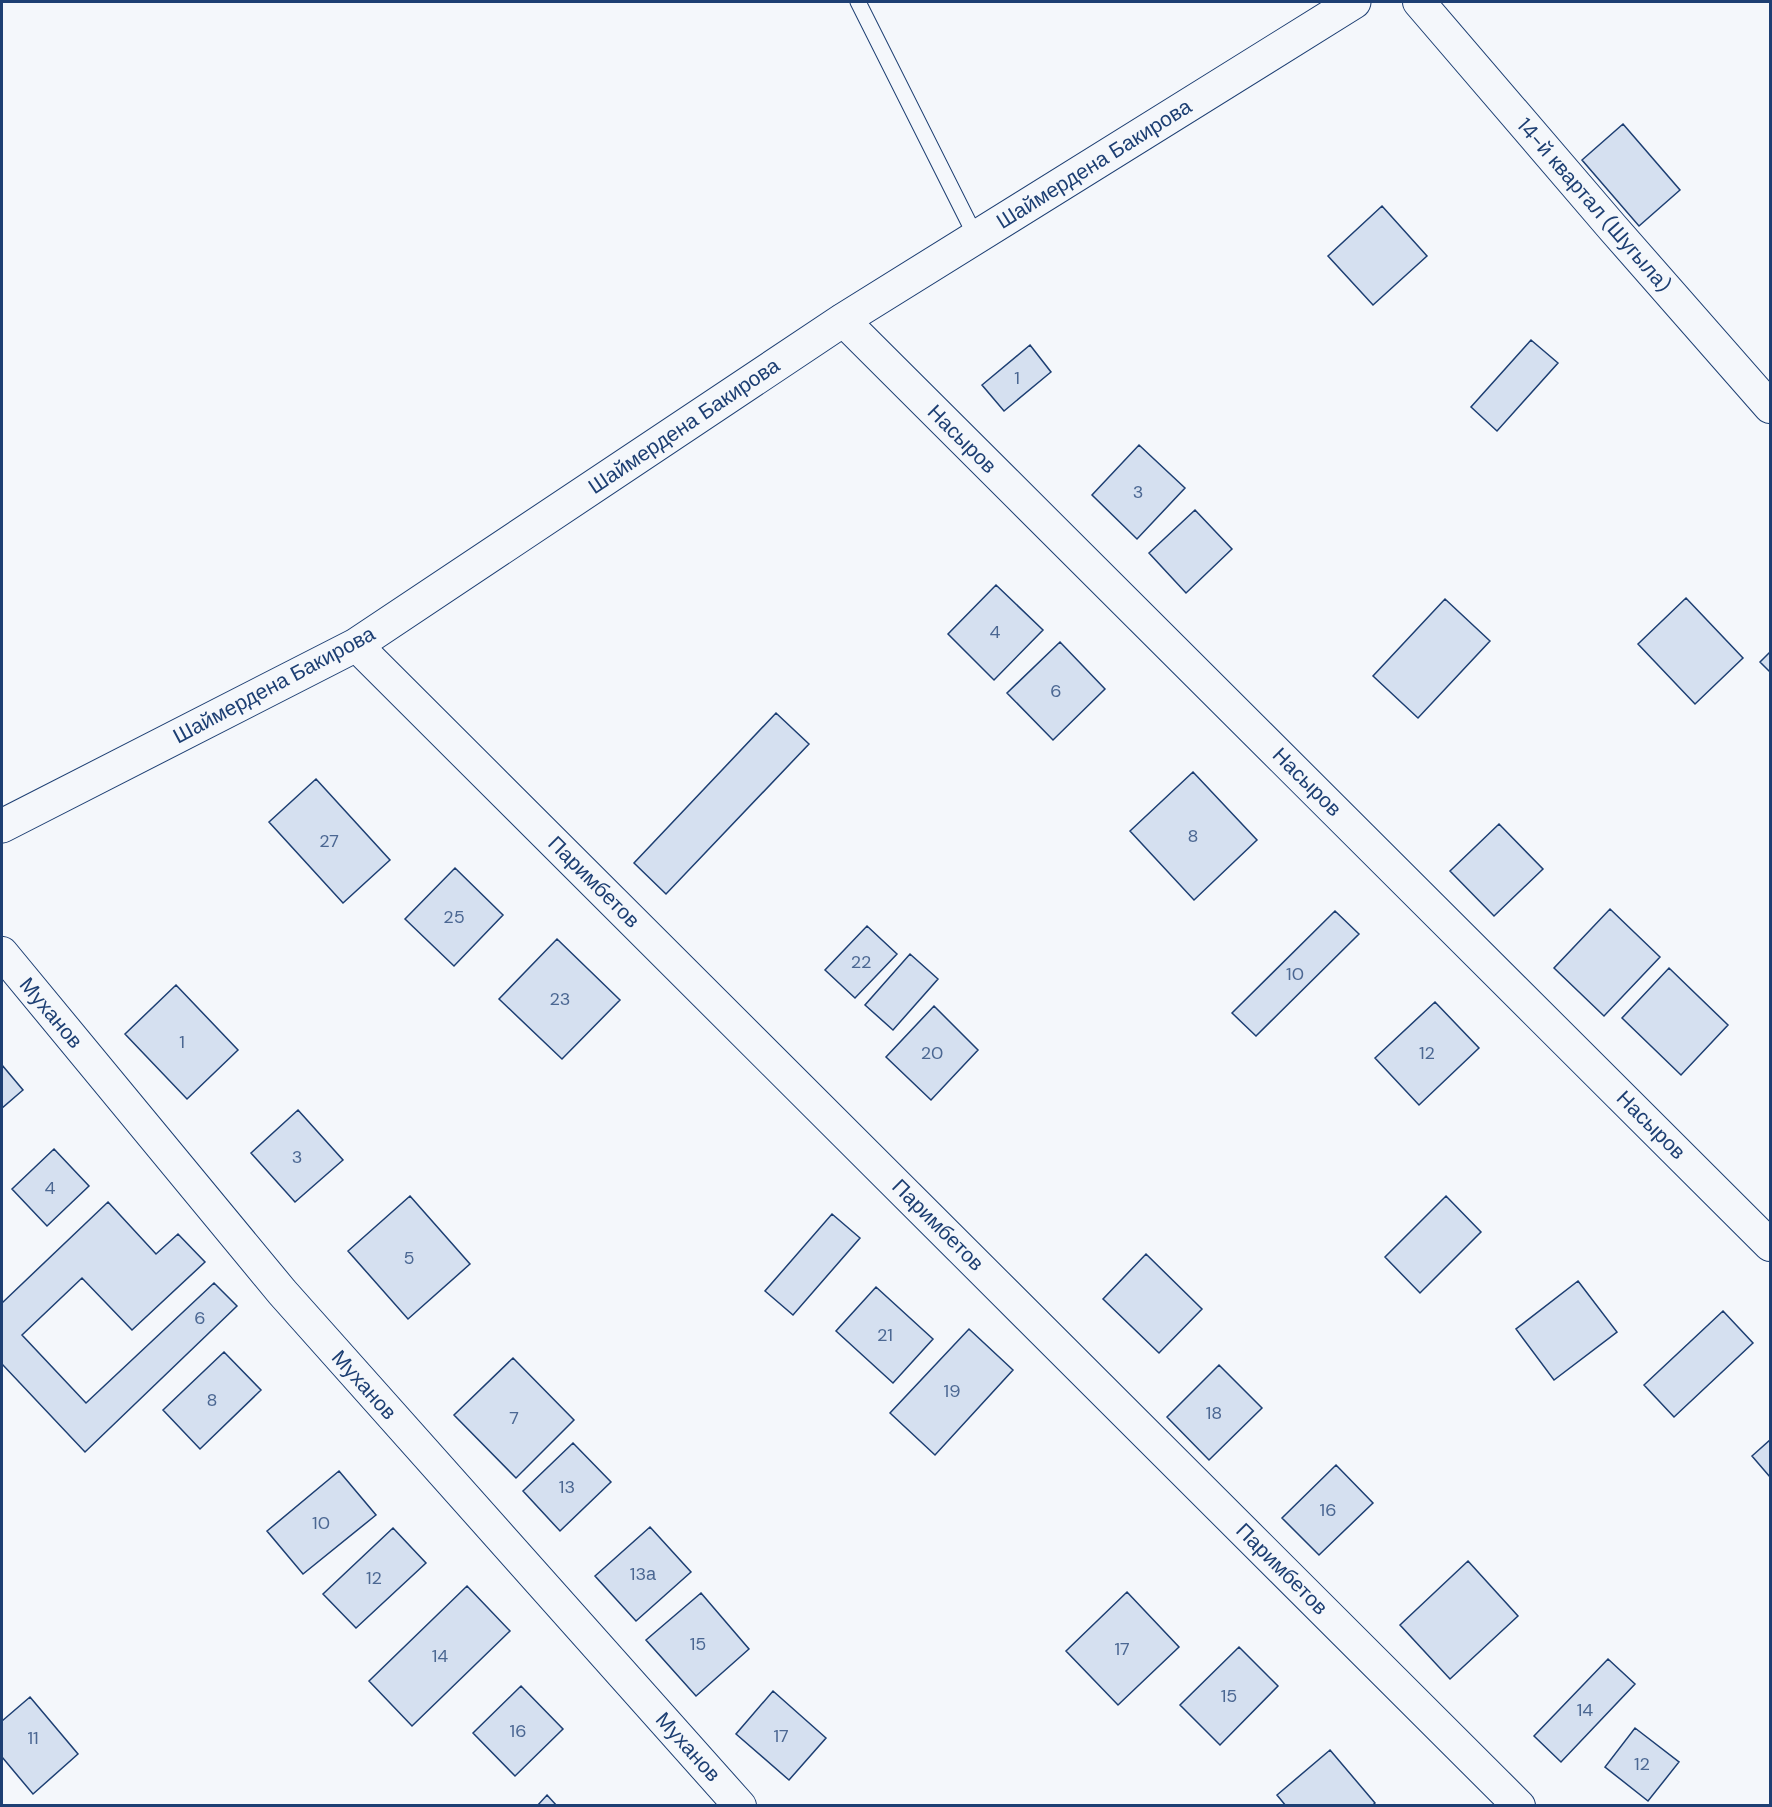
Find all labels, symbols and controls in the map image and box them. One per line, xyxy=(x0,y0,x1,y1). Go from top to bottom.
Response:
street label: Шаймердена Бакирова xyxy=(991,92,1197,236)
street label: 14-й квартал (Шугыла) xyxy=(1511,112,1677,298)
street label: Шаймердена Бакирова xyxy=(583,351,785,501)
house number: 1 xyxy=(1014,366,1020,390)
street label: Насыров xyxy=(921,398,1003,480)
house number: 3 xyxy=(1133,480,1143,504)
street label: Шаймердена Бакирова xyxy=(168,620,380,750)
house number: 4 xyxy=(990,620,1001,644)
house number: 6 xyxy=(1050,679,1062,703)
street label: Насыров xyxy=(1266,741,1348,823)
house number: 8 xyxy=(1188,824,1198,848)
house number: 27 xyxy=(319,829,339,853)
street label: Паримбетов xyxy=(542,830,646,934)
house number: 25 xyxy=(443,905,465,929)
house number: 22 xyxy=(851,950,871,974)
house number: 10 xyxy=(1286,962,1304,986)
street label: Муханов xyxy=(13,972,89,1054)
house number: 23 xyxy=(549,987,571,1011)
house number: 1 xyxy=(179,1030,185,1054)
house number: 20 xyxy=(921,1041,943,1065)
house number: 12 xyxy=(1419,1041,1435,1065)
street label: Насыров xyxy=(1610,1084,1692,1166)
house number: 3 xyxy=(292,1145,302,1169)
street label: Паримбетов xyxy=(886,1173,990,1277)
house number: 4 xyxy=(45,1176,56,1200)
house number: 5 xyxy=(404,1246,414,1270)
house number: 6 xyxy=(194,1306,206,1330)
house number: 21 xyxy=(877,1323,893,1347)
street label: Муханов xyxy=(325,1344,403,1426)
house number: 19 xyxy=(944,1379,960,1403)
house number: 8 xyxy=(207,1388,217,1412)
house number: 18 xyxy=(1206,1401,1222,1425)
house number: 7 xyxy=(509,1406,519,1430)
house number: 13 xyxy=(559,1475,575,1499)
house number: 16 xyxy=(1320,1498,1336,1522)
house number: 10 xyxy=(312,1511,330,1535)
street label: Паримбетов xyxy=(1230,1517,1334,1621)
house number: 13а xyxy=(630,1562,657,1586)
house number: 12 xyxy=(366,1566,382,1590)
house number: 15 xyxy=(690,1632,706,1656)
house number: 17 xyxy=(1114,1637,1130,1661)
house number: 14 xyxy=(432,1644,448,1668)
house number: 15 xyxy=(1221,1684,1237,1708)
house number: 14 xyxy=(1577,1698,1593,1722)
street label: Муханов xyxy=(649,1706,727,1788)
house number: 16 xyxy=(510,1719,526,1743)
house number: 17 xyxy=(773,1724,789,1748)
house number: 11 xyxy=(27,1726,39,1750)
house number: 12 xyxy=(1634,1752,1650,1776)

